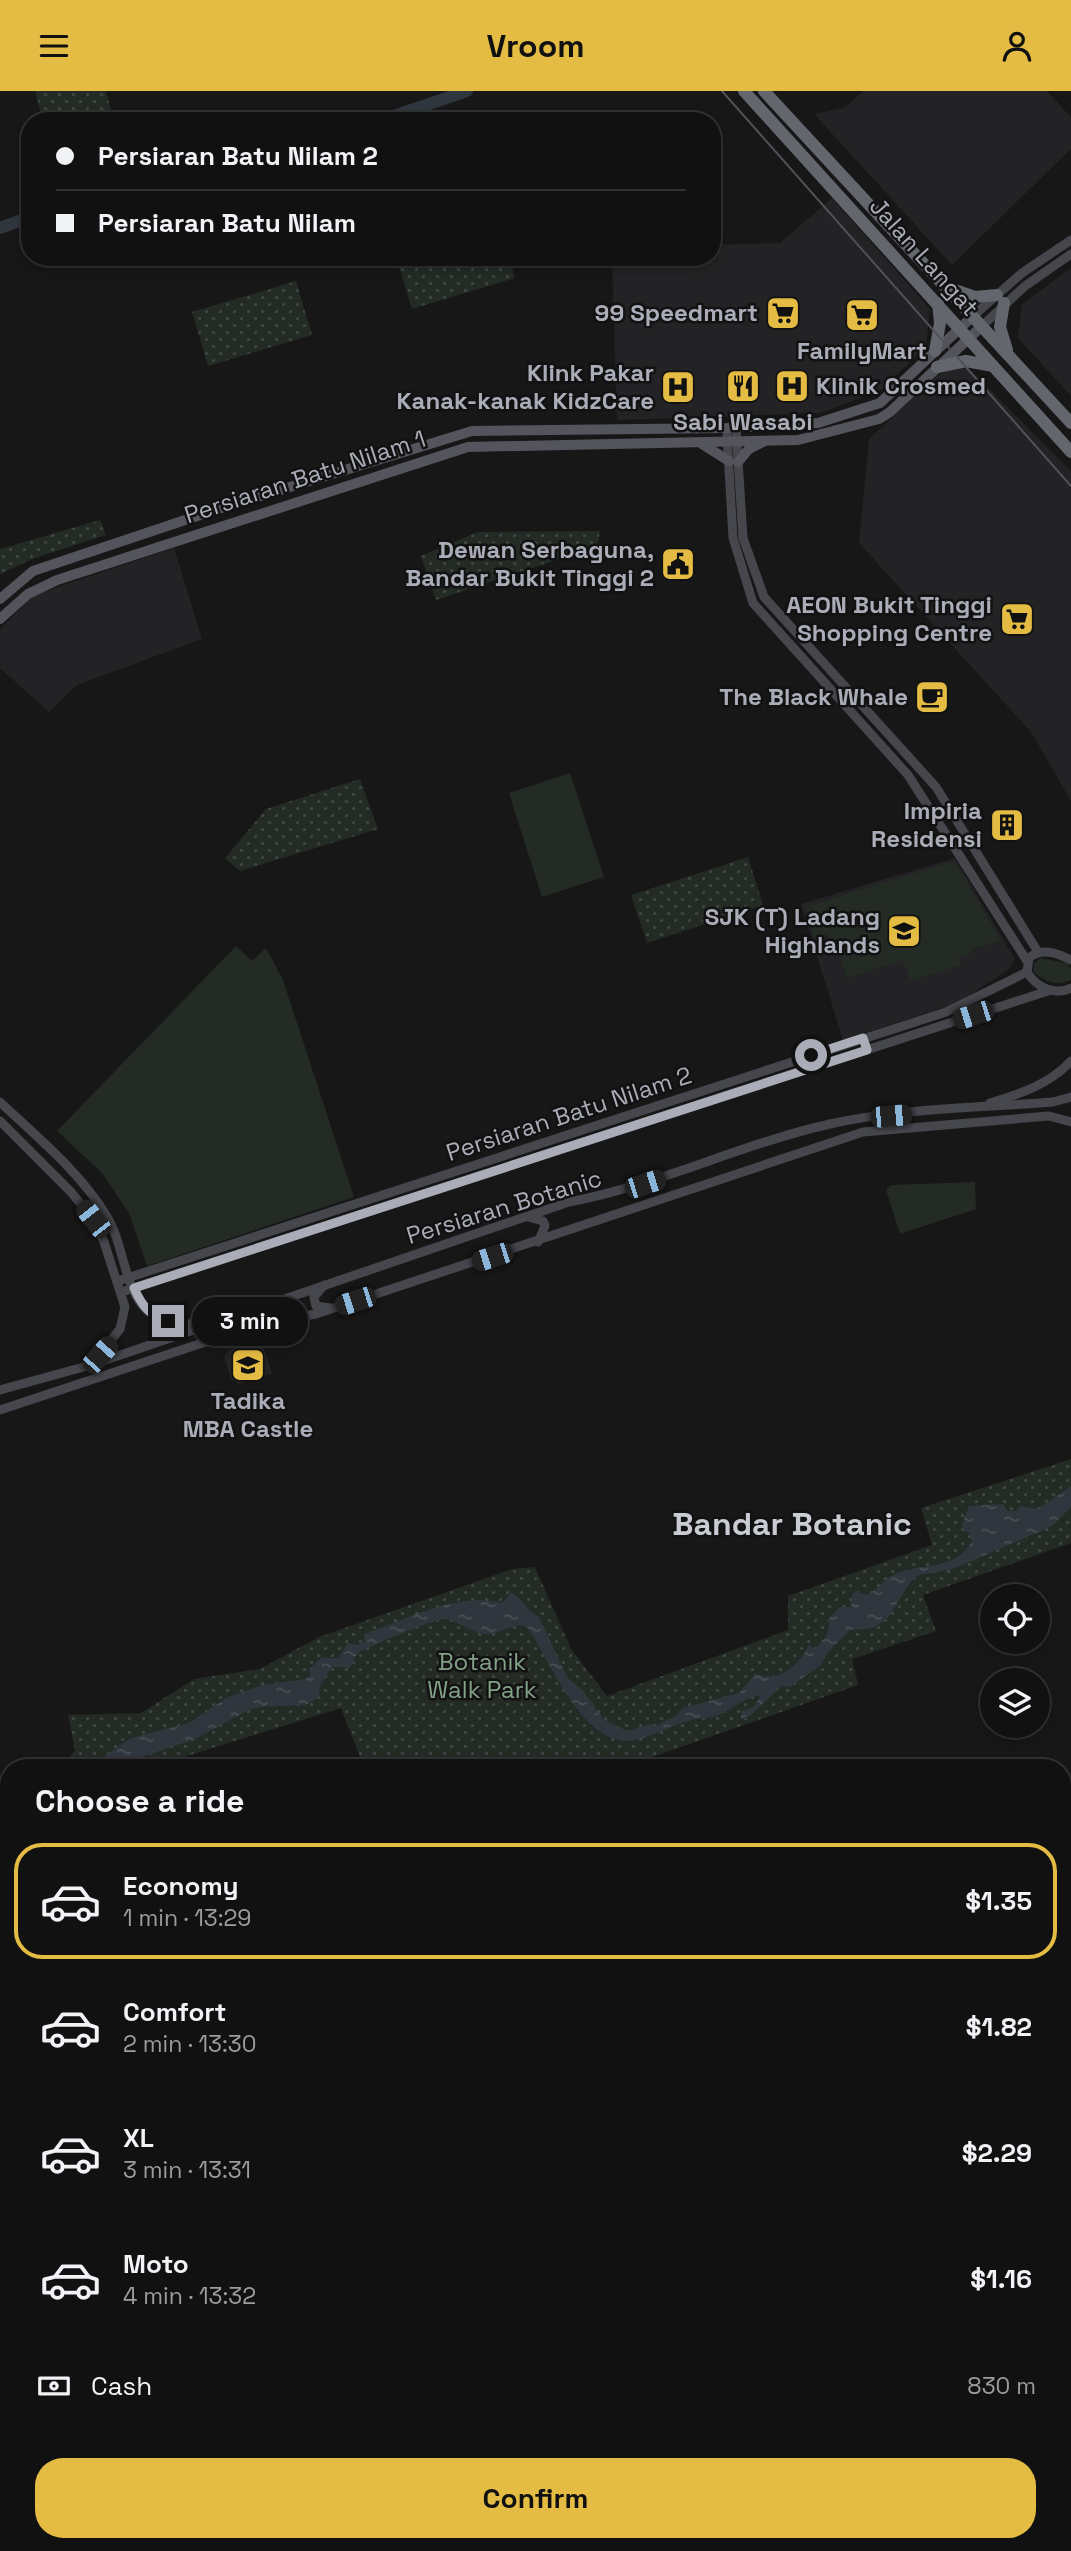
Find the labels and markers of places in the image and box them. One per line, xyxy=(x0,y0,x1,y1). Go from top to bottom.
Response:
supermarket icon: 99 Speedmart xyxy=(764,294,802,332)
supermarket icon: FamilyMart xyxy=(843,296,881,334)
place label: 99 Speedmart xyxy=(595,297,758,328)
place label: FamilyMart xyxy=(797,335,927,366)
place label: Klink Pakar Kanak-kanak KidzCare xyxy=(397,357,654,416)
restaurant icon: Sabi Wasabi xyxy=(724,367,762,405)
hospital icon: Klinik Crosmed xyxy=(773,367,811,405)
hospital icon: Klink Pakar Kanak-kanak KidzCare xyxy=(659,368,697,406)
place label: Klinik Crosmed xyxy=(816,370,986,401)
place label: Sabi Wasabi xyxy=(673,406,813,437)
place label: Dewan Serbaguna, Bandar Bukit Tinggi 2 xyxy=(405,534,654,593)
public building icon: Dewan Serbaguna, Bandar Bukit Tinggi 2 xyxy=(659,545,697,583)
place label: AEON Bukit Tinggi Shopping Centre xyxy=(786,589,992,648)
supermarket icon: AEON Bukit Tinggi Shopping Centre xyxy=(998,600,1036,638)
cafe icon: The Black Whale xyxy=(913,678,951,716)
place label: The Black Whale xyxy=(719,681,908,712)
place label: Impiria Residensi xyxy=(871,795,982,854)
building icon: Impiria Residensi xyxy=(988,806,1026,844)
place label: SJK (T) Ladang Highlands xyxy=(705,901,880,960)
school or university icon: SJK (T) Ladang Highlands xyxy=(885,912,923,950)
school or university icon: Tadika MBA Castle xyxy=(229,1346,267,1384)
place label: Tadika MBA Castle xyxy=(183,1385,313,1444)

